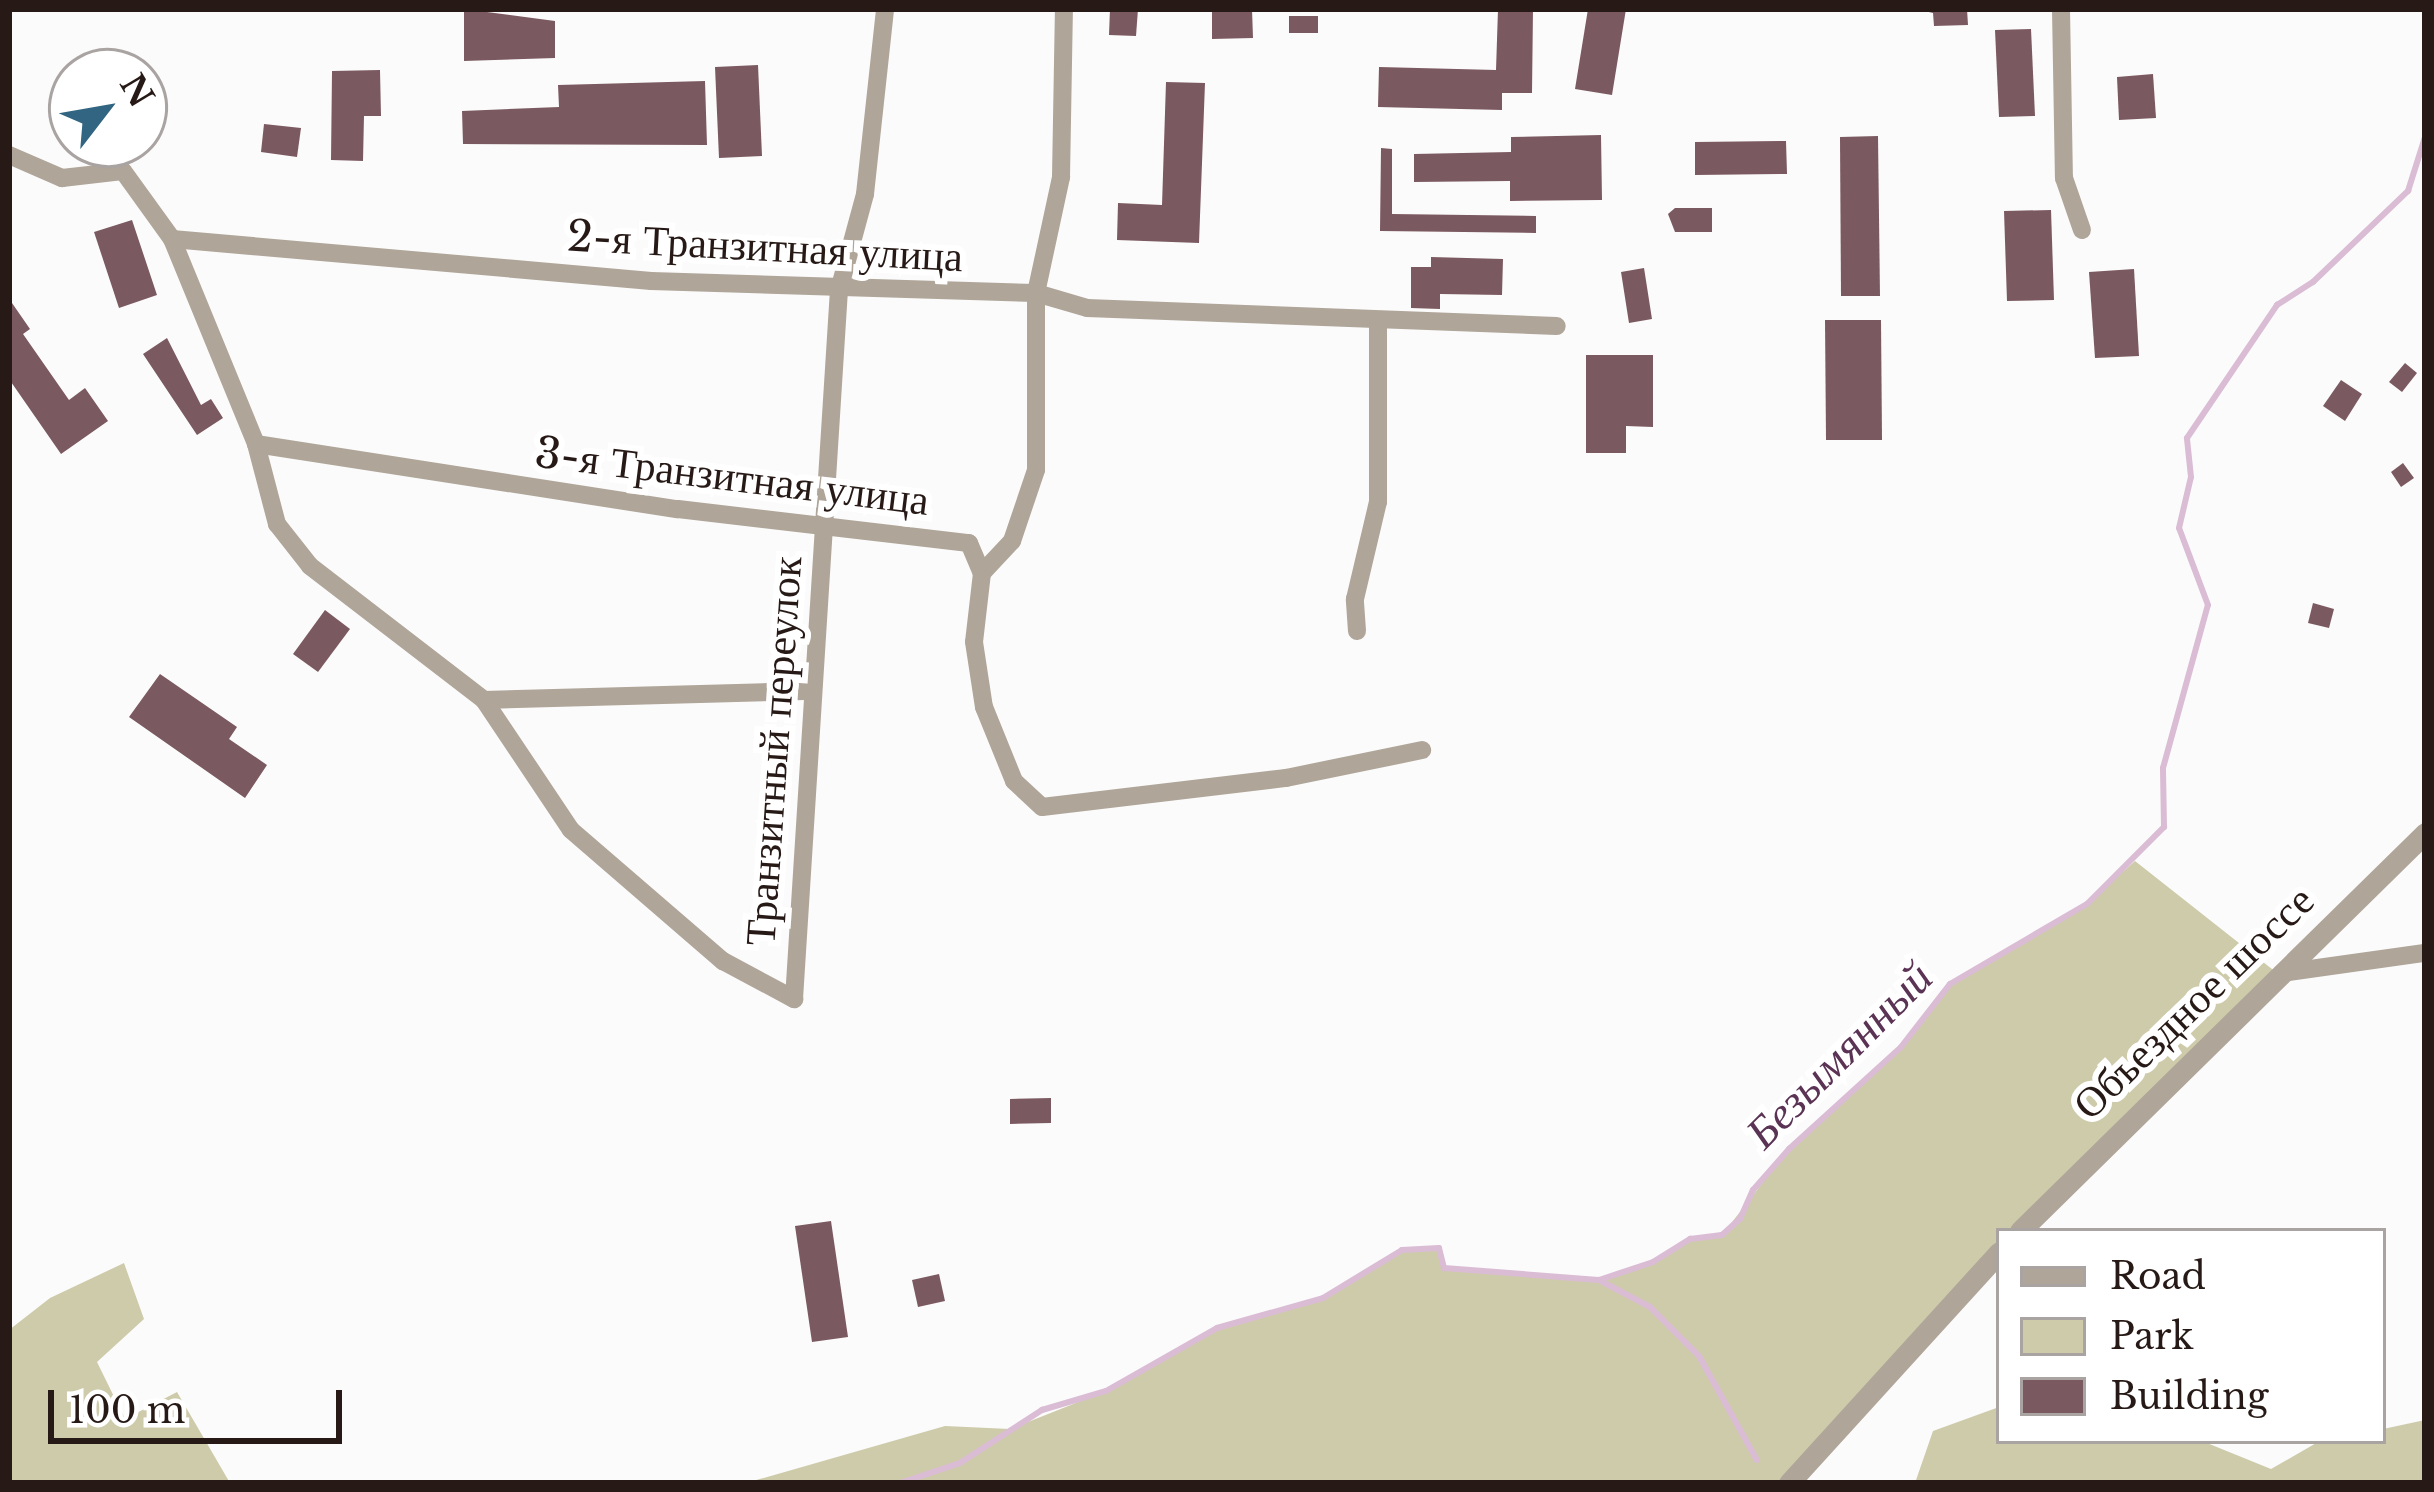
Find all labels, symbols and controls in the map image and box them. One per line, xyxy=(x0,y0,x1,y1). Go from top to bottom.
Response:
north arrow xyxy=(48,48,168,168)
text: N xyxy=(111,67,162,115)
street label: 2-я Транзитная улица xyxy=(566,210,964,282)
street label: 3-я Транзитная улица xyxy=(532,427,932,525)
street label: Транзитный переулок xyxy=(734,555,812,947)
street label: Объездное шоссе xyxy=(2062,875,2324,1129)
water label: Безымянный xyxy=(1735,951,1943,1159)
legend xyxy=(1996,1228,2386,1444)
text: Road xyxy=(2110,1254,2206,1299)
text: Park xyxy=(2110,1314,2194,1359)
scale bar xyxy=(54,1366,348,1440)
text: Building xyxy=(2110,1374,2268,1419)
text: 100 m xyxy=(69,1388,185,1433)

